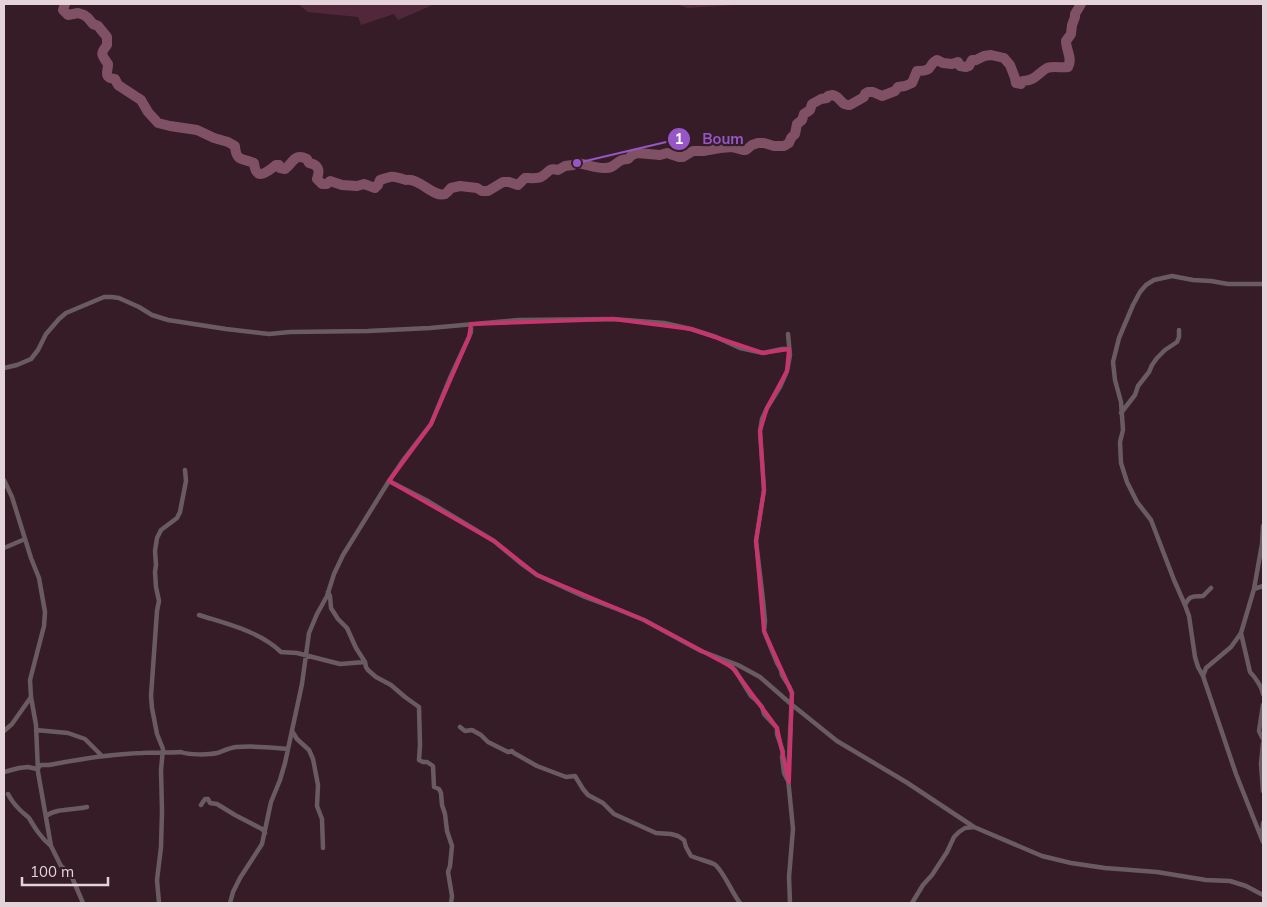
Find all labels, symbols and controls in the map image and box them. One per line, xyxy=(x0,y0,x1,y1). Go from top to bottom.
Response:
callout: Boum xyxy=(667,124,753,154)
text: 1 xyxy=(674,129,684,148)
text: Boum xyxy=(702,129,744,148)
scale bar xyxy=(22,854,109,886)
text: 100 m xyxy=(30,862,74,881)

